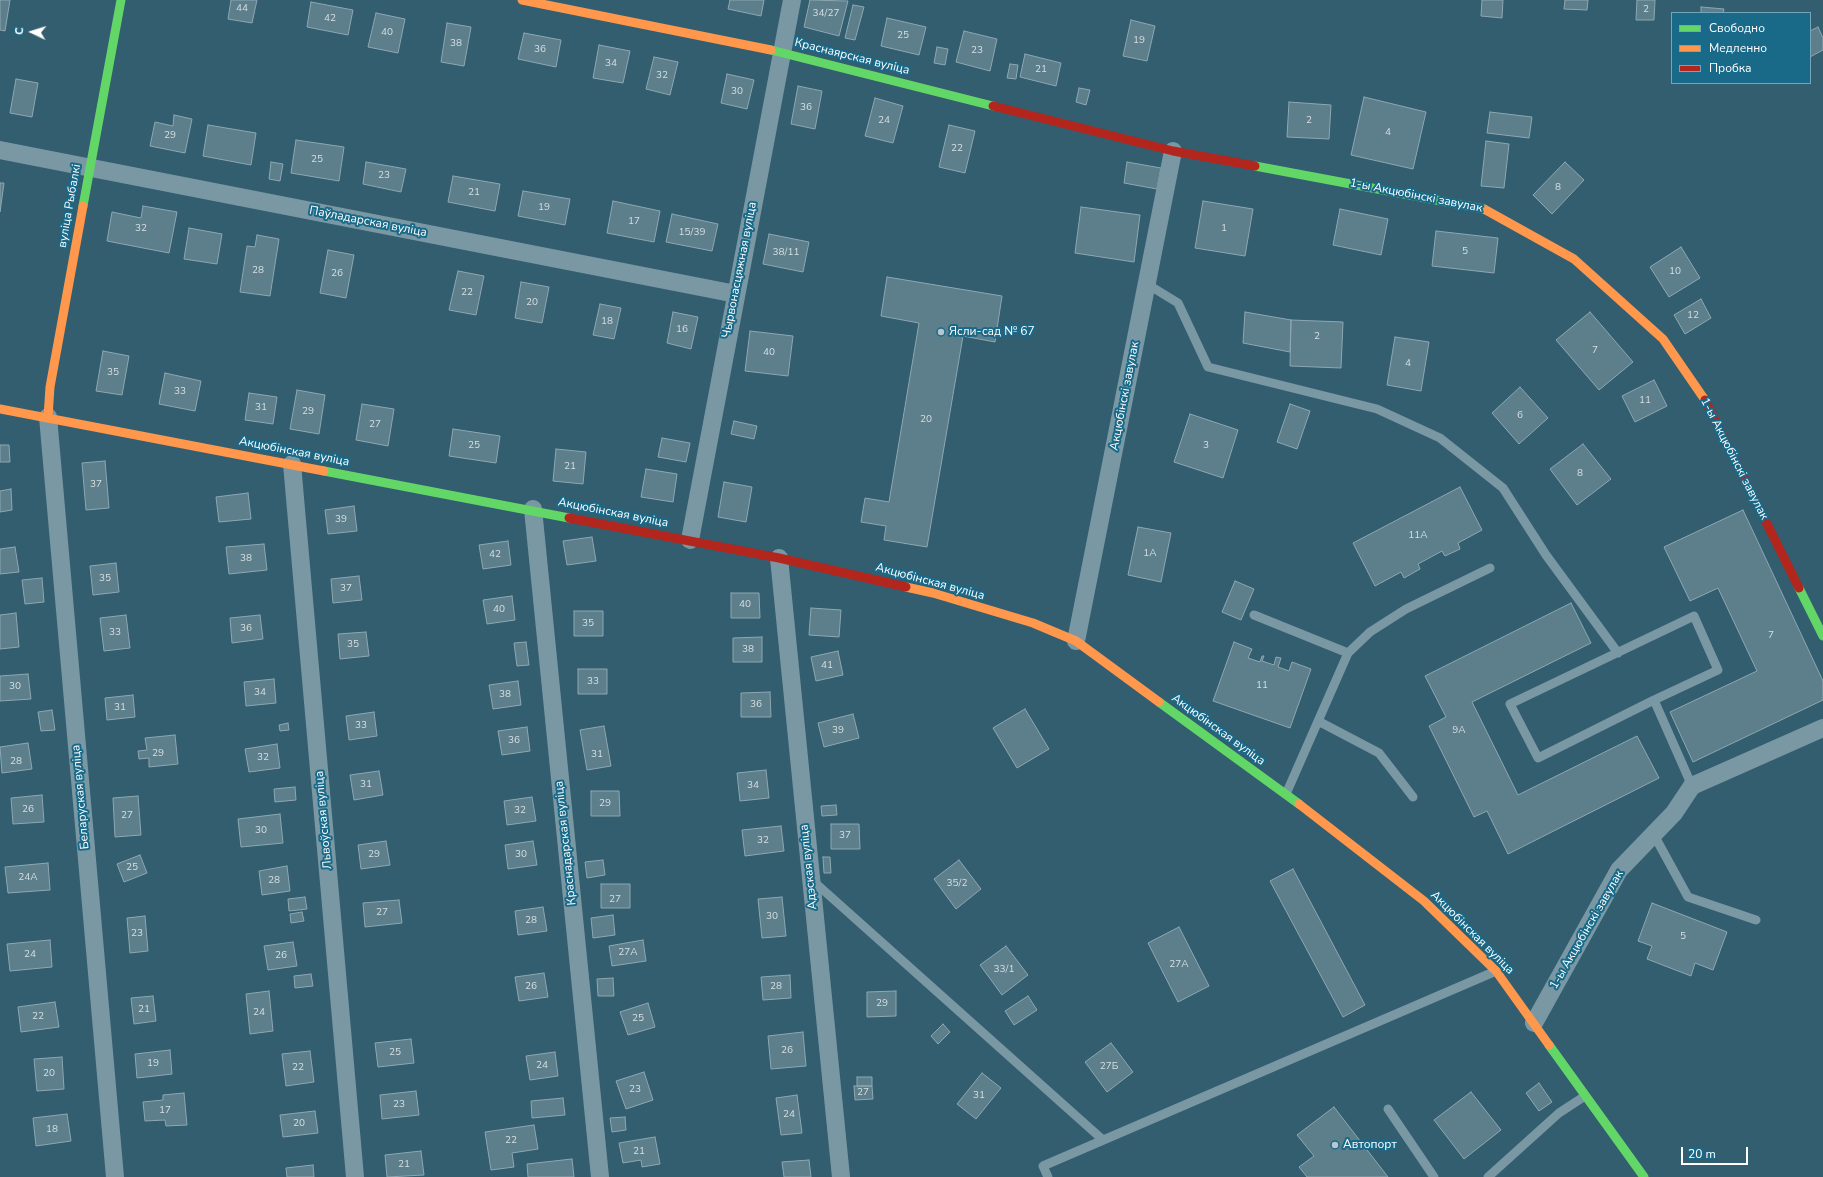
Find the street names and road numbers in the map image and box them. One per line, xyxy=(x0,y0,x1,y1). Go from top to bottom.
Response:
street label: Краснаярская вуліца xyxy=(793,36,911,78)
street label: вуліца Рыбалкі xyxy=(56,163,84,249)
street label: 1-ы Акцюбінскі завулак xyxy=(1348,176,1484,216)
street label: Чырвонасцяжная вуліца xyxy=(720,201,760,339)
street label: Паўладарская вуліца xyxy=(308,204,428,240)
street label: Акцюбінскі завулак xyxy=(1107,340,1143,452)
street label: 1-ы Акцюбінскі завулак xyxy=(1697,396,1771,522)
street label: Акцюбінская вуліца xyxy=(238,434,350,470)
street label: Акцюбінская вуліца xyxy=(557,495,669,531)
street label: Акцюбінская вуліца xyxy=(874,561,986,603)
street label: Акцюбінская вуліца xyxy=(1168,691,1268,769)
street label: Беларуская вуліца xyxy=(69,744,93,850)
street label: Львоўская вуліца xyxy=(313,770,335,870)
street label: Краснадарская вуліца xyxy=(552,780,580,906)
street label: Адэская вуліца xyxy=(797,824,821,910)
street label: 1-ы Акцюбінскі завулак xyxy=(1547,868,1627,992)
street label: Акцюбінская вуліца xyxy=(1427,888,1517,978)

